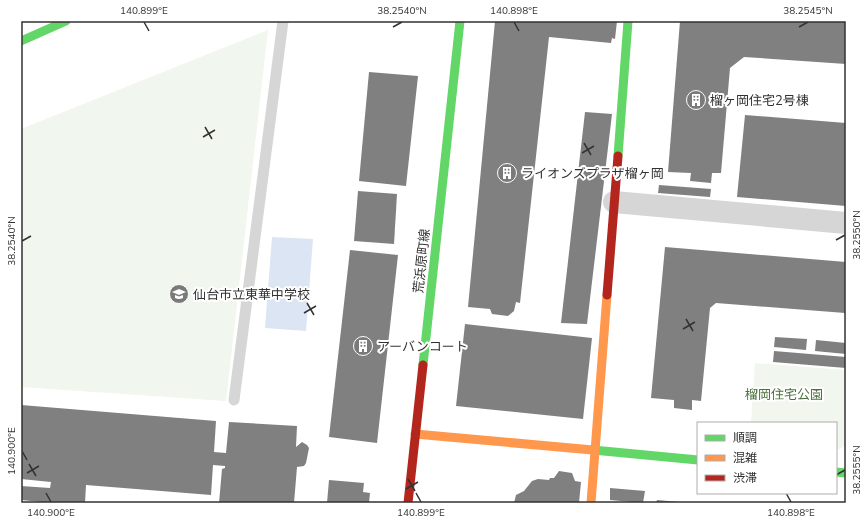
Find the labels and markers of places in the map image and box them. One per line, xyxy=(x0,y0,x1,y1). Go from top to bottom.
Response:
building icon: 榴ヶ岡住宅2号棟 xyxy=(685,89,707,111)
place label: 榴ヶ岡住宅2号棟 xyxy=(710,92,809,110)
building icon: ライオンズプラザ榴ヶ岡 xyxy=(496,162,518,184)
place label: ライオンズプラザ榴ヶ岡 xyxy=(521,165,664,183)
school or university icon: 仙台市立東華中学校 xyxy=(168,283,190,305)
place label: 仙台市立東華中学校 xyxy=(193,286,310,304)
building icon: アーバンコート xyxy=(352,335,374,357)
place label: アーバンコート xyxy=(377,338,468,356)

